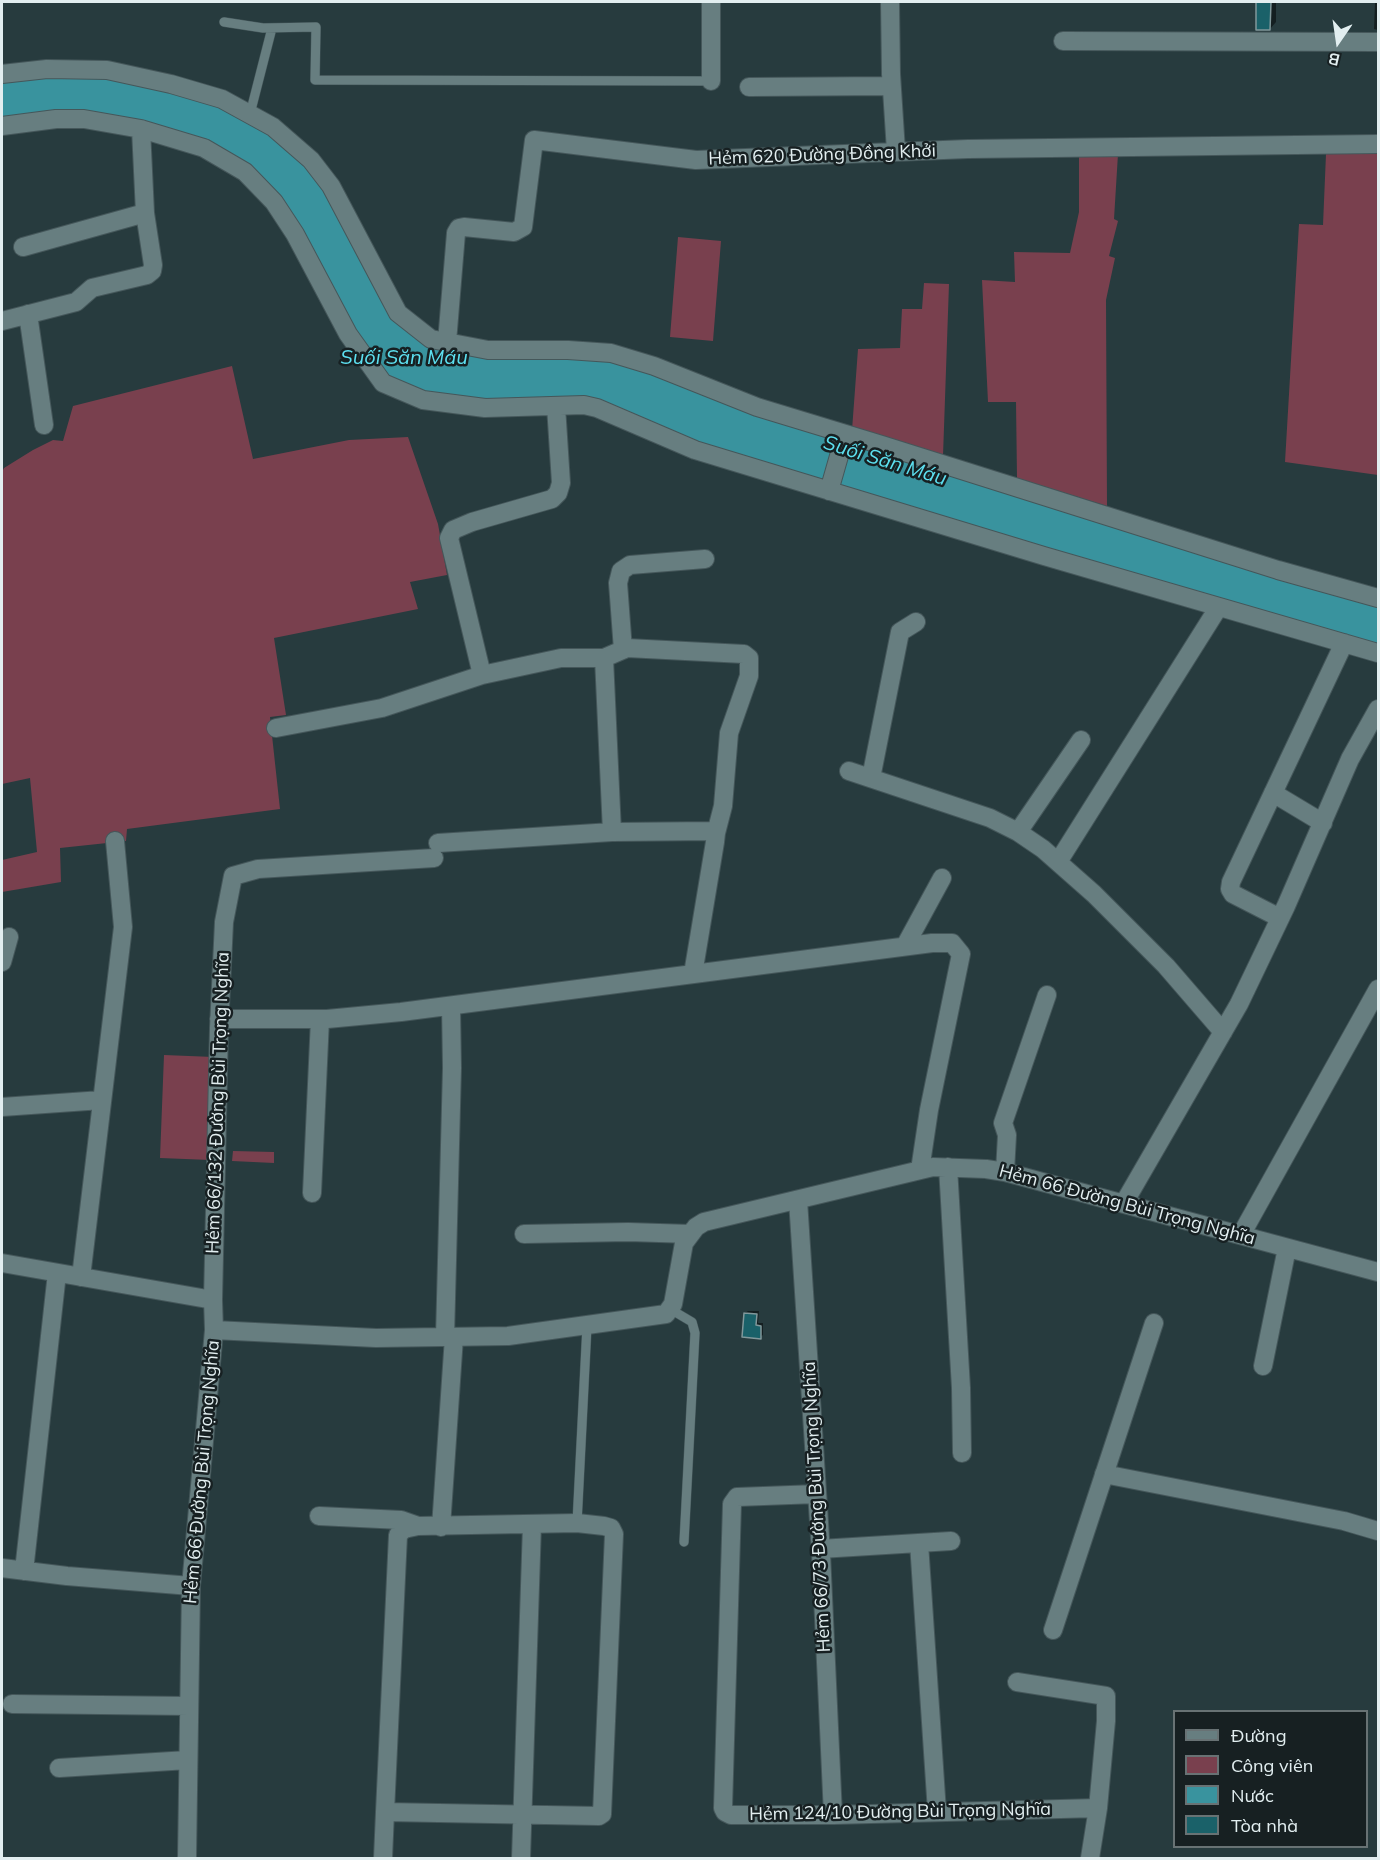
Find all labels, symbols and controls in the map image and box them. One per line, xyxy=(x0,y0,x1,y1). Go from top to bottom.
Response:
north arrow xyxy=(1308,12,1368,72)
text: B xyxy=(1326,49,1342,71)
street label: Hẻm 620 Đường Đồng Khởi xyxy=(708,140,936,170)
water label: Suối Săn Máu xyxy=(340,346,468,370)
water label: Suối Săn Máu xyxy=(821,431,949,491)
street label: Hẻm 66/132 Đường Bùi Trọng Nghĩa xyxy=(202,952,234,1254)
street label: Hẻm 66 Đường Bùi Trọng Nghĩa xyxy=(996,1160,1258,1250)
street label: Hẻm 66 Đường Bùi Trọng Nghĩa xyxy=(180,1339,224,1605)
street label: Hẻm 66/73 Đường Bùi Trọng Nghĩa xyxy=(799,1361,835,1653)
legend xyxy=(1173,1710,1368,1848)
text: Đường xyxy=(1231,1724,1287,1747)
text: Công viên xyxy=(1231,1754,1313,1777)
text: Nước xyxy=(1231,1784,1274,1807)
street label: Hẻm 124/10 Đường Bùi Trọng Nghĩa xyxy=(749,1799,1051,1825)
text: Tòa nhà xyxy=(1231,1814,1298,1837)

